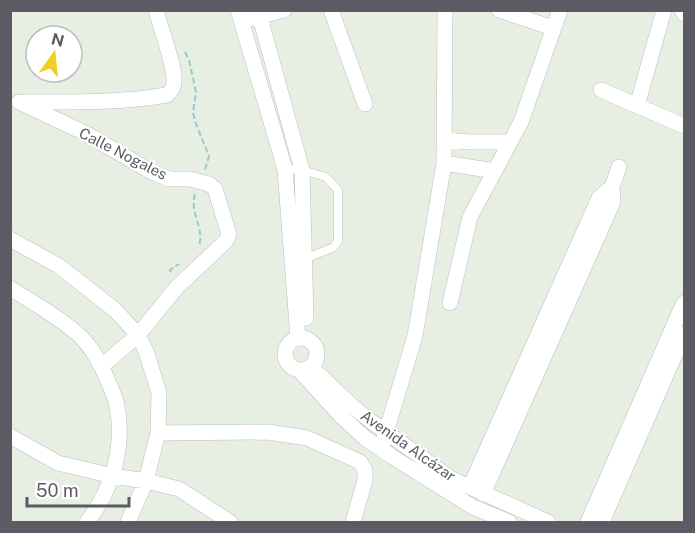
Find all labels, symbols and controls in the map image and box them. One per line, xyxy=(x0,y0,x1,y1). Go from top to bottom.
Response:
north arrow xyxy=(24,24,84,84)
text: N xyxy=(49,29,66,51)
street label: Calle Nogales xyxy=(76,124,170,183)
street label: Avenida Alcázar xyxy=(358,407,459,485)
scale bar xyxy=(27,470,129,508)
text: 50 m xyxy=(36,480,79,501)

